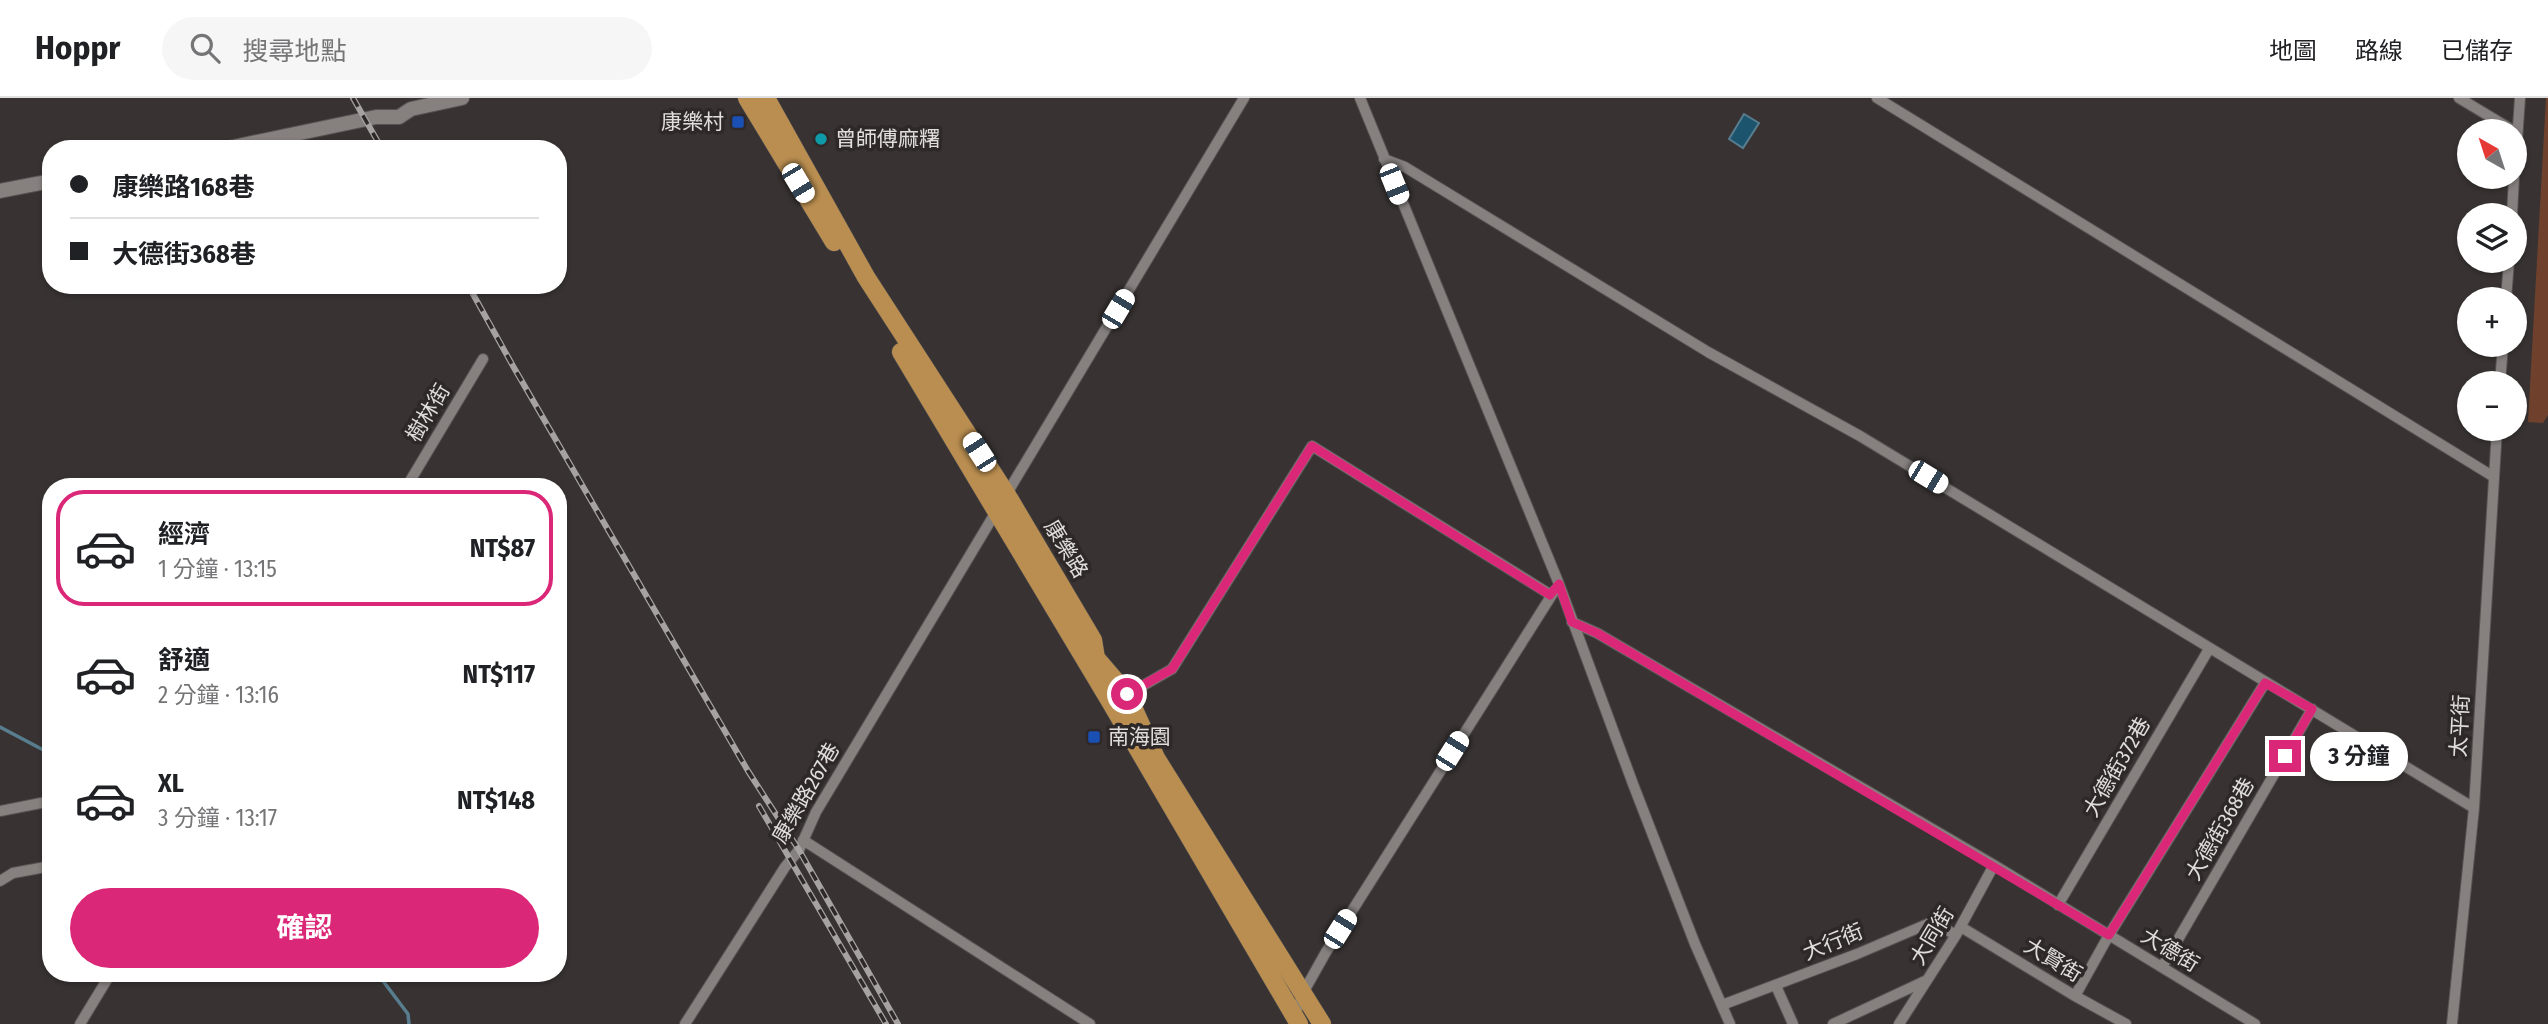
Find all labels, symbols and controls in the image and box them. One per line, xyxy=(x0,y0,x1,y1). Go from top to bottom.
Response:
search box xyxy=(162,17,652,80)
text: Hoppr xyxy=(35,28,120,68)
icon: search xyxy=(186,29,224,67)
text: 搜尋地點 xyxy=(242,36,346,67)
text: 地圖 xyxy=(2269,37,2317,65)
text: 路線 xyxy=(2355,37,2403,65)
text: 已儲存 xyxy=(2441,37,2513,65)
place label: 康樂村 xyxy=(661,109,724,135)
marker: 康樂村 xyxy=(730,114,746,130)
north arrow xyxy=(2457,119,2527,189)
map controls xyxy=(2457,119,2527,441)
place label: 曾師傅麻糬 xyxy=(835,126,940,152)
marker: 曾師傅麻糬 xyxy=(813,131,829,147)
car xyxy=(779,160,818,206)
car xyxy=(1377,161,1412,207)
text: 康樂路168巷 xyxy=(112,172,254,203)
button: layers xyxy=(2457,203,2527,273)
text: 大德街368巷 xyxy=(112,239,256,270)
car xyxy=(1099,286,1138,332)
button: + xyxy=(2457,287,2527,357)
button: − xyxy=(2457,371,2527,441)
street label: 樹林街 xyxy=(401,379,455,447)
car xyxy=(959,429,1000,475)
car xyxy=(1905,457,1952,497)
street label: 康樂路 xyxy=(1039,515,1093,583)
icon: car xyxy=(74,517,137,580)
text: 經濟 xyxy=(158,519,210,550)
text: NT$87 xyxy=(470,533,535,564)
text: 1 分鐘 · 13:15 xyxy=(158,555,277,583)
icon: car xyxy=(74,643,137,706)
text: 舒適 xyxy=(158,645,210,676)
text: NT$117 xyxy=(463,659,535,690)
route start xyxy=(1111,678,1143,710)
text: 2 分鐘 · 13:16 xyxy=(158,681,279,709)
street label: 太平街 xyxy=(2445,694,2475,758)
street label: 大德街372巷 xyxy=(2078,712,2156,822)
place label: 南海園 xyxy=(1108,724,1171,750)
car xyxy=(1432,728,1473,774)
marker: 南海園 xyxy=(1086,729,1102,745)
callout: 3 分鐘 xyxy=(2310,732,2408,780)
street label: 康樂路267巷 xyxy=(767,738,845,848)
route end xyxy=(2269,740,2301,772)
text: 3 分鐘 xyxy=(2328,742,2390,770)
text: XL xyxy=(158,768,184,799)
icon: car xyxy=(74,769,137,832)
street label: 大德街368巷 xyxy=(2180,773,2260,885)
text: NT$148 xyxy=(457,785,535,816)
text: 3 分鐘 · 13:17 xyxy=(158,804,277,832)
button: 確認 xyxy=(70,888,539,968)
street label: 大同街 xyxy=(1905,902,1959,970)
car xyxy=(1320,906,1361,952)
street label: 大行街 xyxy=(1799,918,1867,966)
street label: 大德街 xyxy=(2136,923,2204,977)
street label: 大賢街 xyxy=(2019,933,2087,987)

